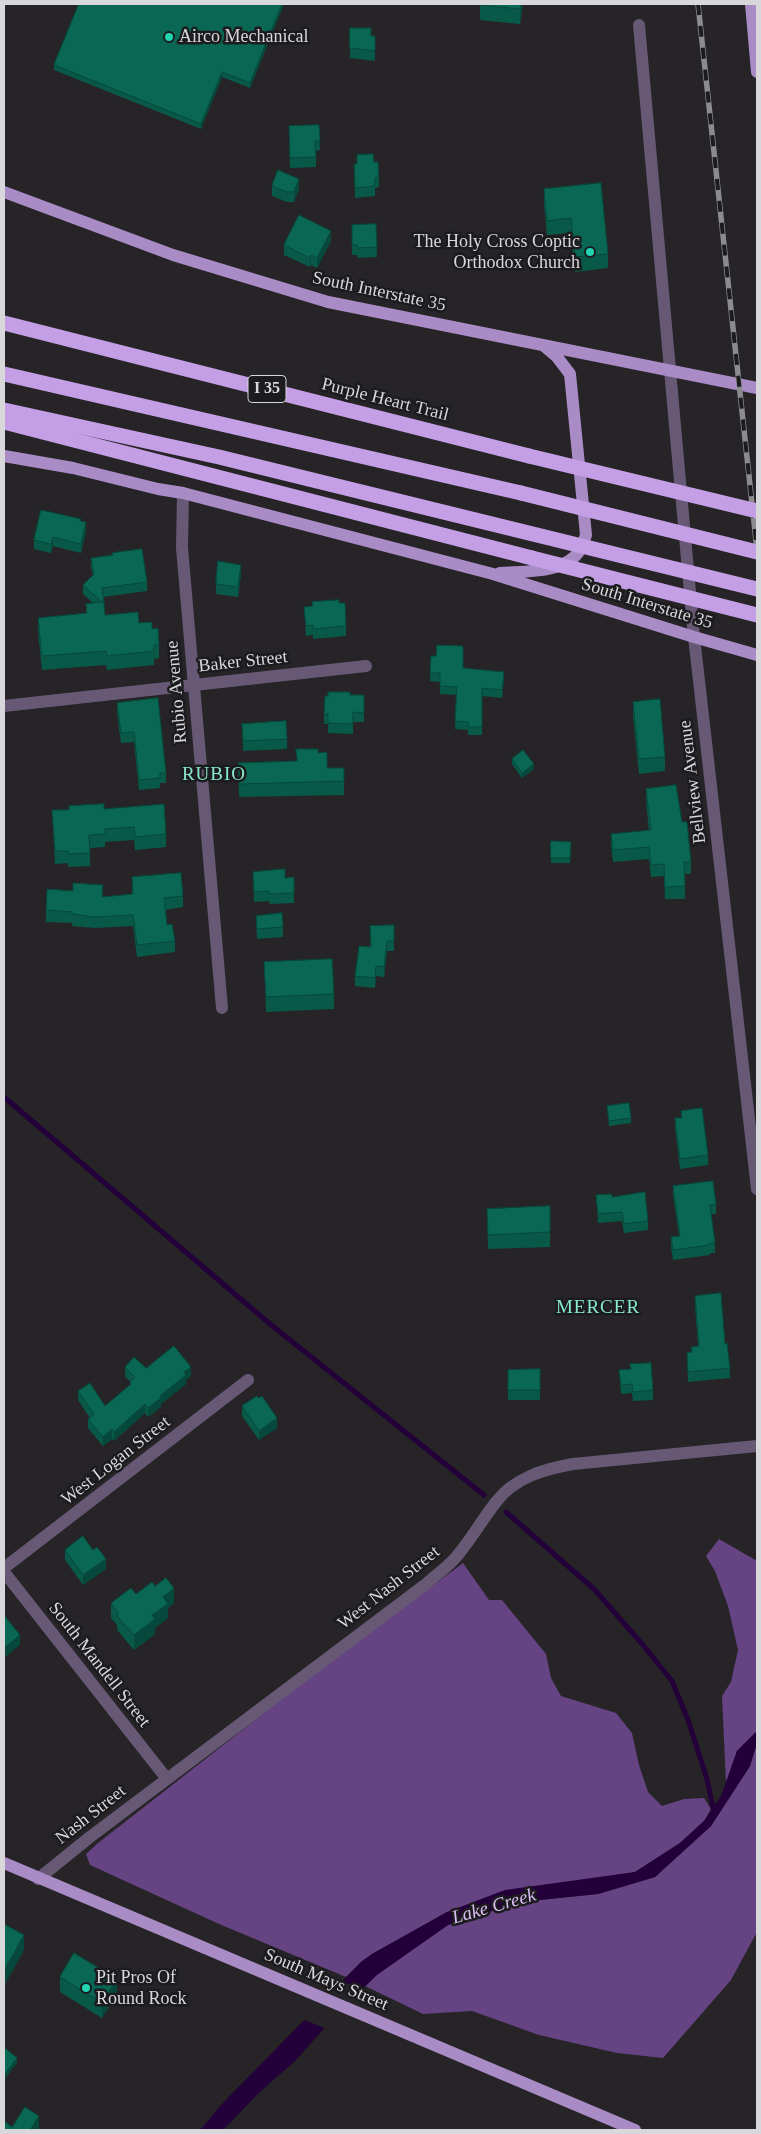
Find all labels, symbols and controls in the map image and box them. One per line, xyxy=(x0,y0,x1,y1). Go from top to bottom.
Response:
place label: Airco Mechanical xyxy=(179,26,308,48)
marker: Airco Mechanical xyxy=(163,31,175,43)
place label: The Holy Cross Coptic Orthodox Church xyxy=(414,231,580,274)
marker: The Holy Cross Coptic Orthodox Church xyxy=(584,246,596,258)
street label: South Interstate 35 xyxy=(310,267,448,317)
street label: Purple Heart Trail xyxy=(319,374,451,426)
road number: I 35 xyxy=(248,376,286,402)
street label: South Interstate 35 xyxy=(579,574,715,634)
street label: Rubio Avenue xyxy=(162,640,192,744)
street label: Baker Street xyxy=(197,647,289,677)
street label: Bellview Avenue xyxy=(675,719,711,845)
district label: RUBIO xyxy=(181,764,247,786)
district label: MERCER xyxy=(555,1297,641,1319)
street label: West Logan Street xyxy=(57,1412,175,1510)
street label: West Nash Street xyxy=(334,1541,444,1635)
street label: South Mandell Street xyxy=(43,1598,155,1732)
street label: Nash Street xyxy=(51,1781,131,1849)
water label: Lake Creek xyxy=(449,1884,539,1930)
street label: South Mays Street xyxy=(261,1944,391,2016)
place label: Pit Pros Of Round Rock xyxy=(96,1967,187,2010)
marker: Pit Pros Of Round Rock xyxy=(80,1982,92,1994)

